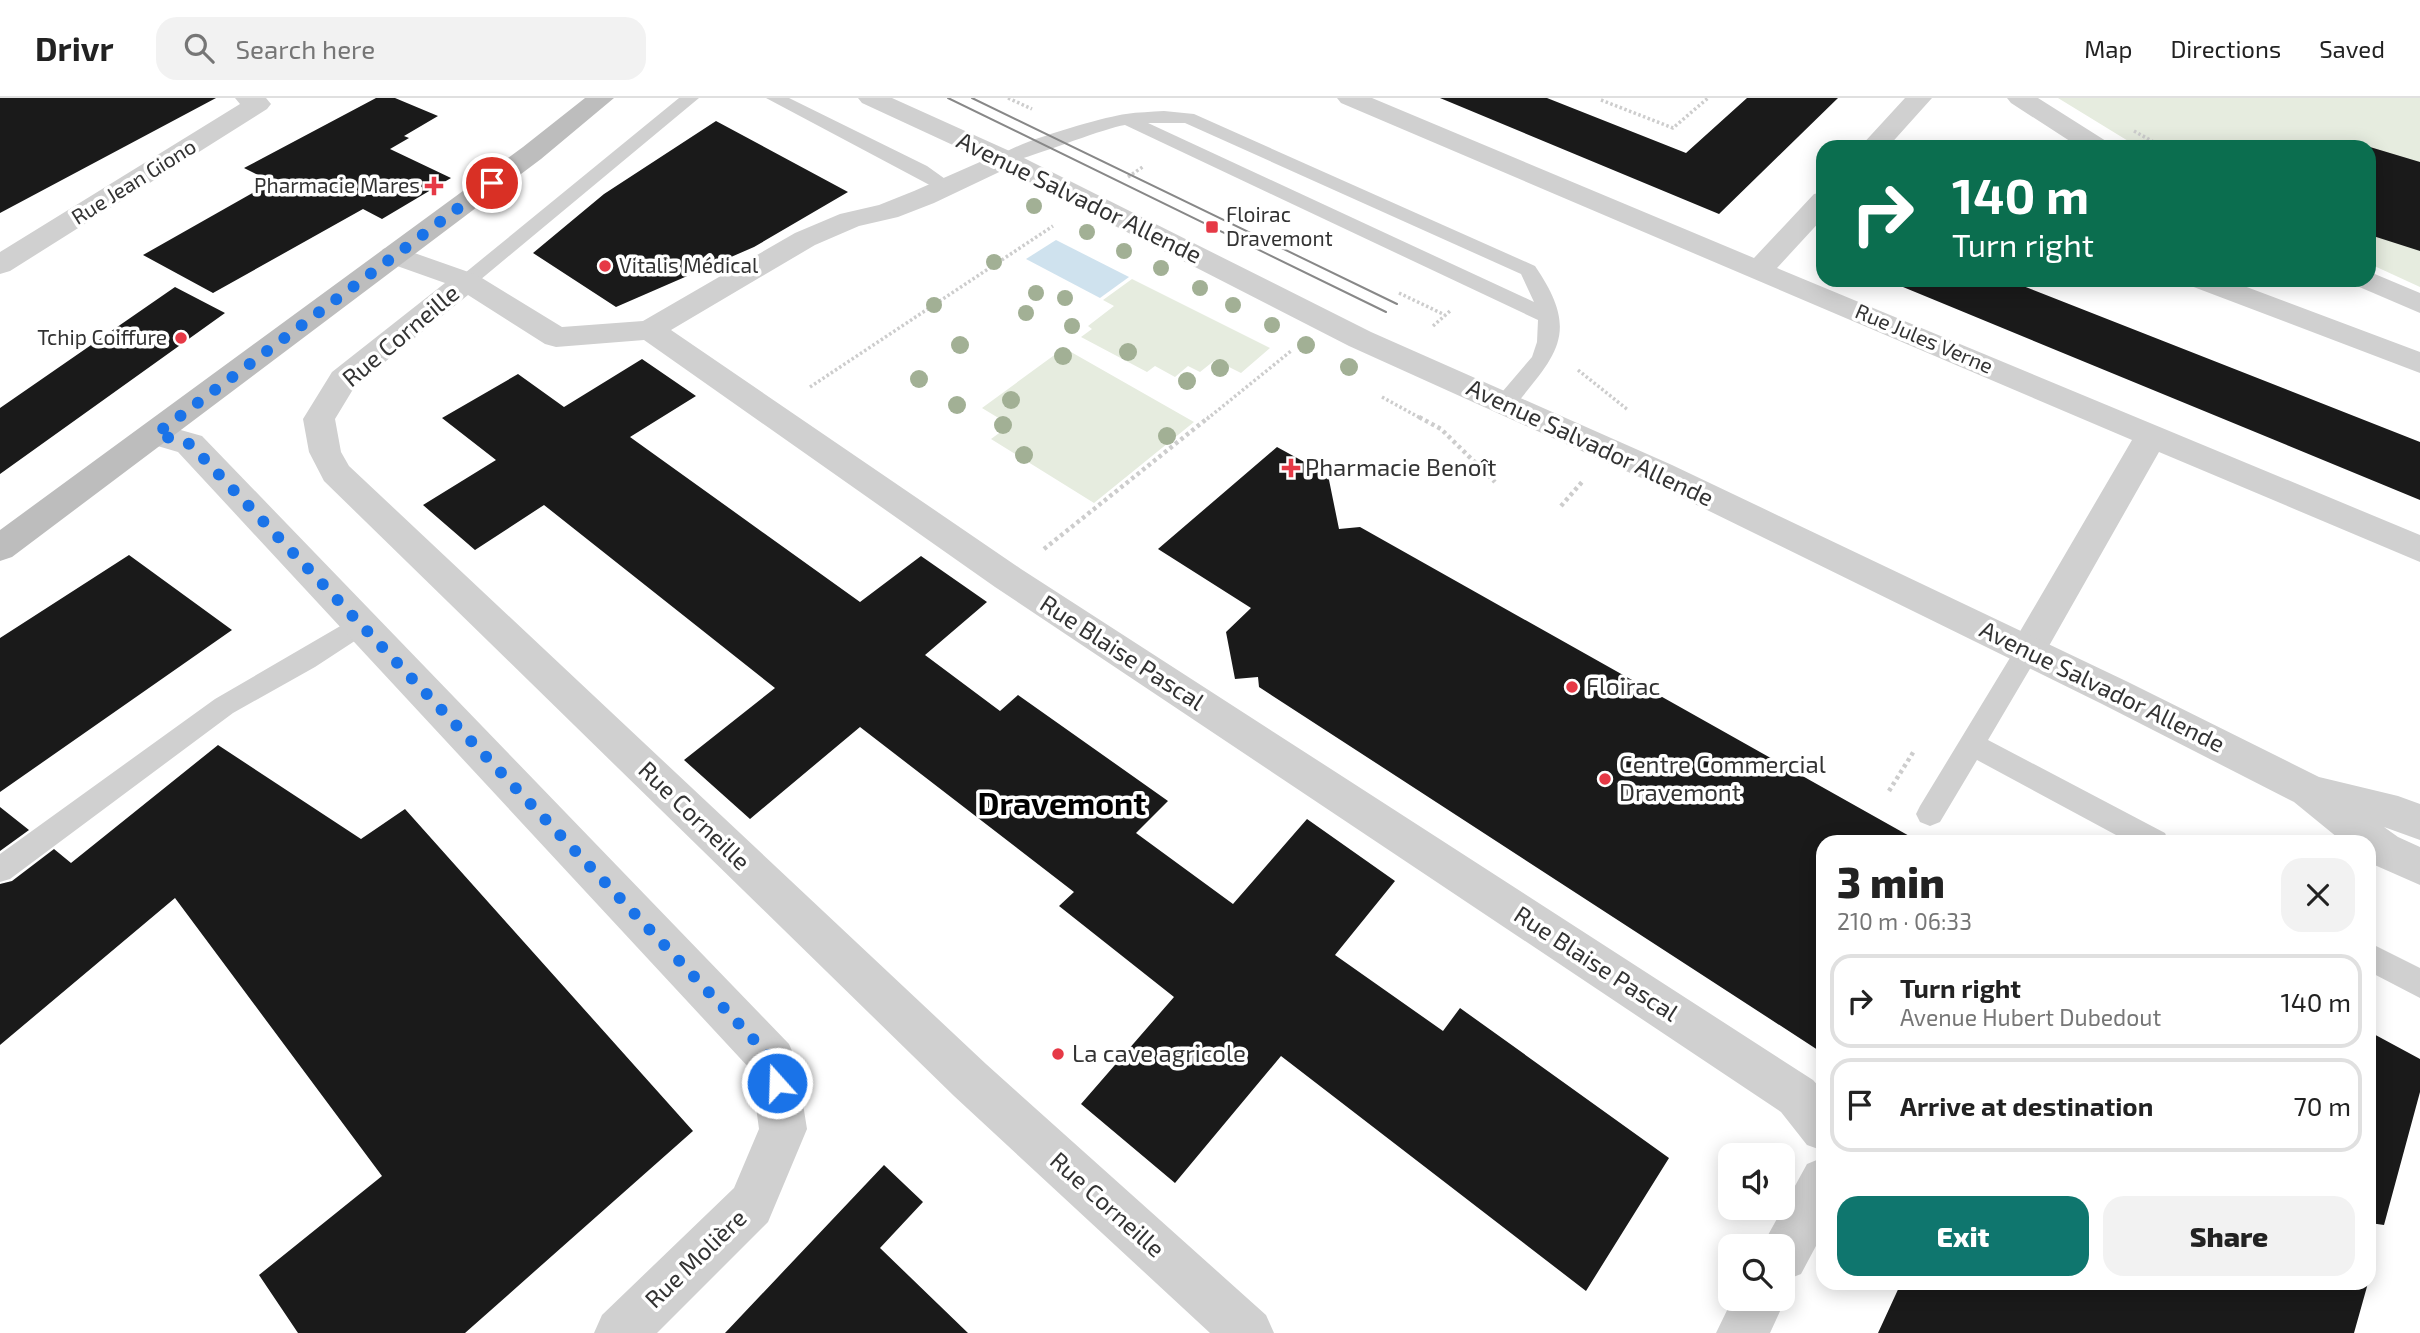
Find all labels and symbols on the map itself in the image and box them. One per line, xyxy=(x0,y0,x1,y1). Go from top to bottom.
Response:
street label: Avenue Salvador Allende xyxy=(953,125,1207,269)
street label: Rue Jean Giono xyxy=(66,133,200,229)
pin xyxy=(462,153,522,213)
place label: Pharmacie Mares xyxy=(254,172,420,197)
marker: Pharmacie Mares xyxy=(426,178,442,194)
place label: Floirac Dravemont xyxy=(1226,201,1333,250)
marker: Floirac Dravemont xyxy=(1204,219,1220,235)
place label: Vitalis Médical xyxy=(619,252,759,277)
marker: Vitalis Médical xyxy=(597,258,613,274)
street label: Rue Corneille xyxy=(336,278,464,392)
street label: Rue Jules Verne xyxy=(1852,297,1997,378)
place label: Tchip Coiffure xyxy=(37,324,167,349)
marker: Tchip Coiffure xyxy=(173,330,189,346)
street label: Avenue Salvador Allende xyxy=(1463,372,1719,512)
place label: Pharmacie Benoît xyxy=(1305,452,1497,481)
marker: Pharmacie Benoît xyxy=(1283,460,1299,476)
street label: Rue Blaise Pascal xyxy=(1035,588,1210,716)
street label: Avenue Salvador Allende xyxy=(1976,614,2230,758)
place label: Floirac xyxy=(1586,671,1660,700)
marker: Floirac xyxy=(1564,679,1580,695)
place label: Centre Commercial Dravemont xyxy=(1619,749,1826,806)
street label: Rue Corneille xyxy=(633,755,757,875)
marker: Centre Commercial Dravemont xyxy=(1597,771,1613,787)
district label: Dravemont xyxy=(978,783,1146,821)
street label: Rue Blaise Pascal xyxy=(1509,899,1684,1027)
place label: La cave agricole xyxy=(1072,1038,1246,1067)
position arrow xyxy=(740,1046,814,1120)
marker: La cave agricole xyxy=(1050,1046,1066,1062)
street label: Rue Corneille xyxy=(1045,1145,1171,1263)
street label: Rue Molière xyxy=(638,1202,752,1313)

